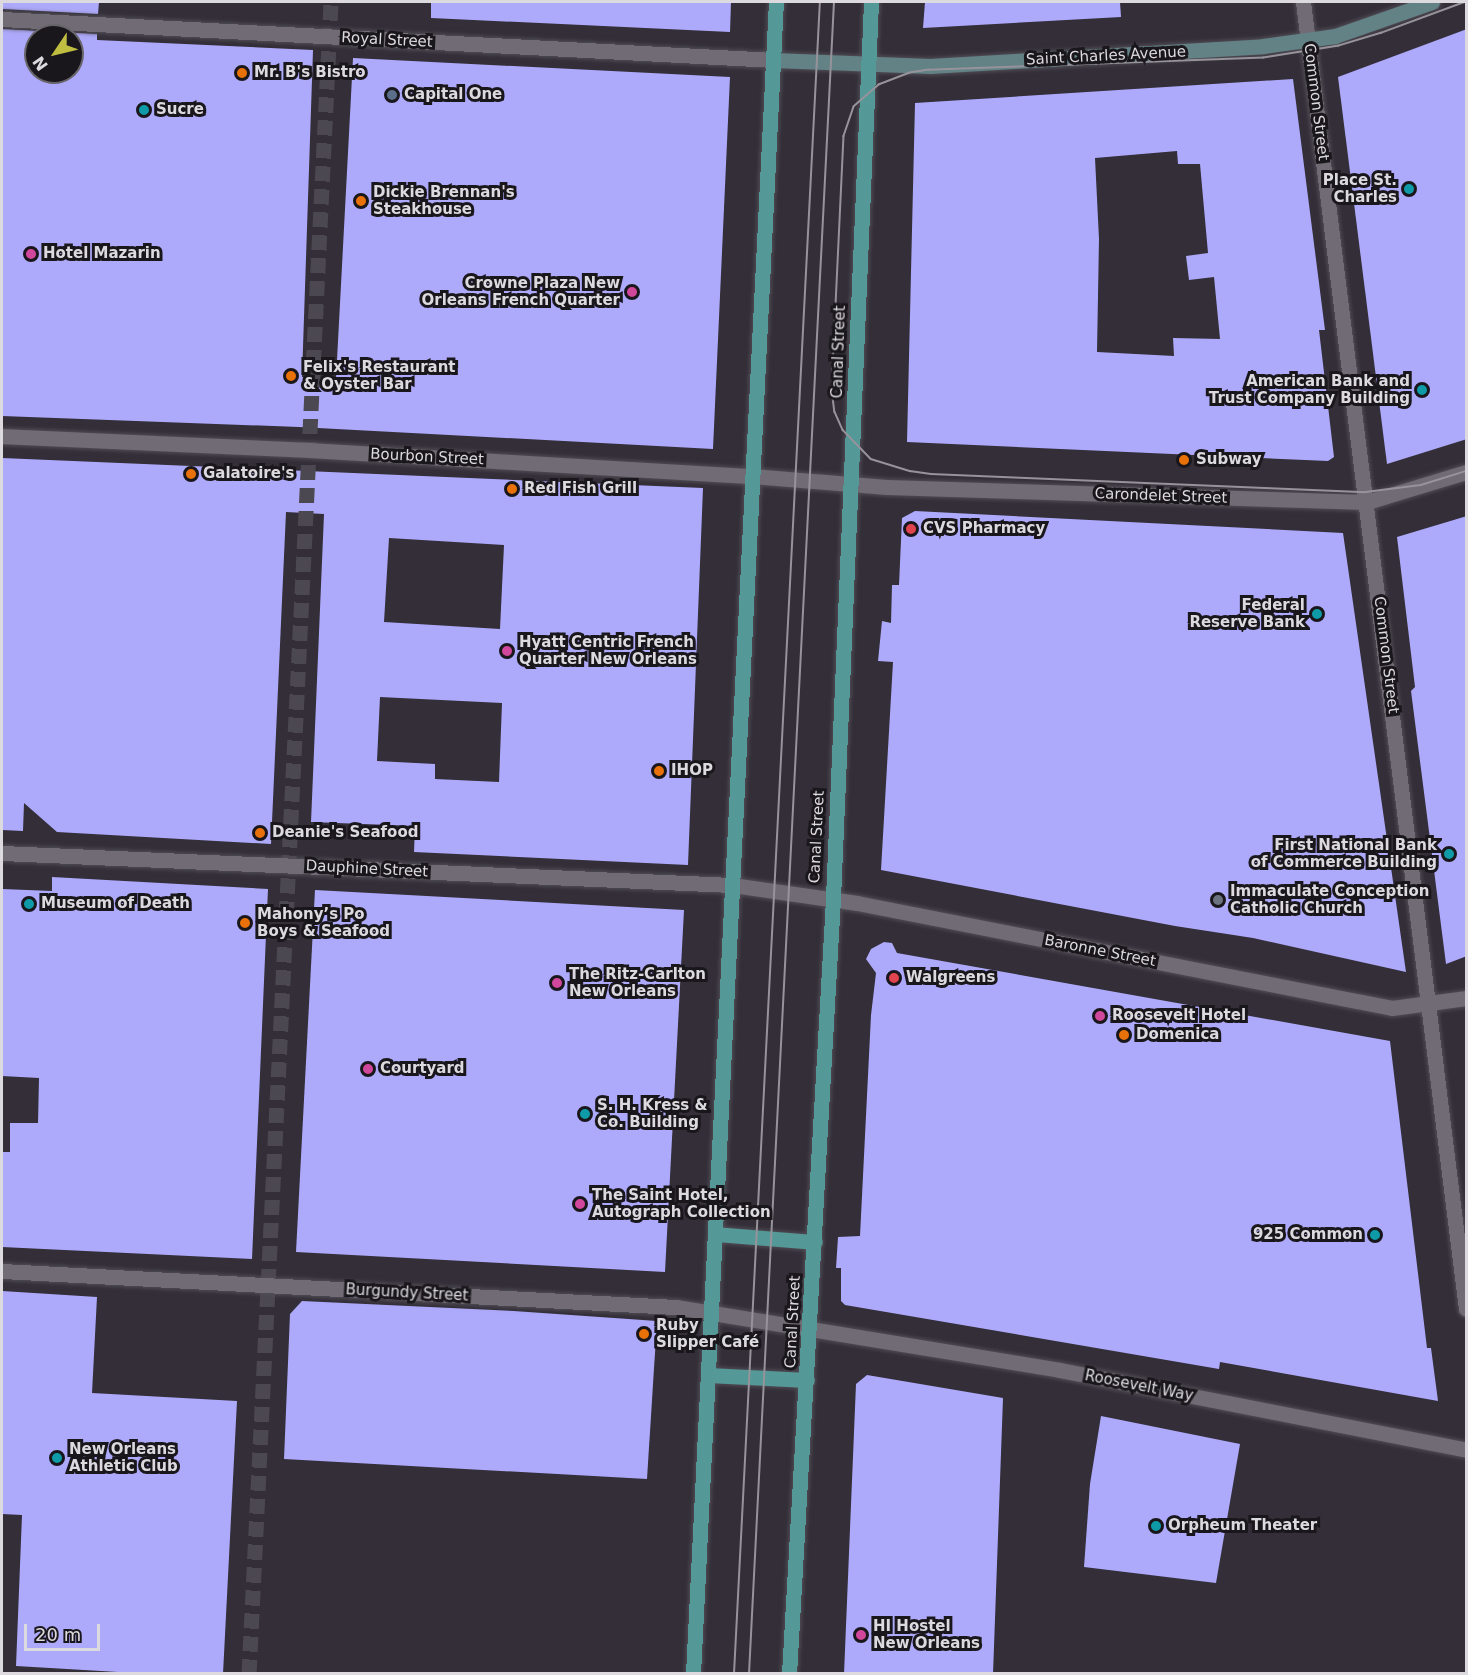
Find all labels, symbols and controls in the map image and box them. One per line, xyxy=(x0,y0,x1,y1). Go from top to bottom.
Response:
north arrow xyxy=(24,24,84,84)
street label: Royal Street xyxy=(341,29,433,51)
street label: Common Street xyxy=(1300,42,1332,162)
street label: Saint Charles Avenue xyxy=(1026,43,1186,69)
text: N xyxy=(29,53,52,74)
place label: Mr. B's Bistro xyxy=(254,64,366,82)
marker: Mr. B's Bistro xyxy=(235,66,249,80)
place label: Capital One xyxy=(404,86,502,104)
marker: Capital One xyxy=(385,88,399,102)
place label: Sucre xyxy=(156,101,204,119)
marker: Sucre xyxy=(137,103,151,117)
place label: Place St. Charles xyxy=(1323,171,1397,206)
marker: Place St. Charles xyxy=(1402,182,1416,196)
place label: Dickie Brennan's Steakhouse xyxy=(373,183,515,218)
marker: Dickie Brennan's Steakhouse xyxy=(354,194,368,208)
place label: Hotel Mazarin xyxy=(43,245,161,263)
marker: Hotel Mazarin xyxy=(24,247,38,261)
place label: Crowne Plaza New Orleans French Quarter xyxy=(422,274,620,309)
marker: Crowne Plaza New Orleans French Quarter xyxy=(625,285,639,299)
street label: Canal Street xyxy=(828,305,850,399)
place label: Felix's Restaurant & Oyster Bar xyxy=(303,358,456,393)
marker: Felix's Restaurant & Oyster Bar xyxy=(284,369,298,383)
place label: American Bank and Trust Company Building xyxy=(1209,372,1410,407)
marker: American Bank and Trust Company Building xyxy=(1415,383,1429,397)
street label: Bourbon Street xyxy=(370,445,484,469)
place label: Subway xyxy=(1196,451,1262,469)
marker: Subway xyxy=(1177,453,1191,467)
place label: Galatoire's xyxy=(203,465,294,483)
marker: Galatoire's xyxy=(184,467,198,481)
place label: Red Fish Grill xyxy=(524,480,637,498)
marker: Red Fish Grill xyxy=(505,482,519,496)
street label: Carondelet Street xyxy=(1094,485,1228,507)
place label: CVS Pharmacy xyxy=(923,520,1045,538)
marker: CVS Pharmacy xyxy=(904,522,918,536)
street label: Common Street xyxy=(1370,595,1402,715)
place label: Federal Reserve Bank xyxy=(1189,596,1305,631)
marker: Federal Reserve Bank xyxy=(1310,607,1324,621)
place label: Hyatt Centric French Quarter New Orleans xyxy=(519,633,697,668)
marker: Hyatt Centric French Quarter New Orleans xyxy=(500,644,514,658)
place label: IHOP xyxy=(671,762,713,780)
marker: IHOP xyxy=(652,764,666,778)
street label: Canal Street xyxy=(806,790,828,884)
place label: Deanie's Seafood xyxy=(272,824,418,842)
marker: Deanie's Seafood xyxy=(253,826,267,840)
place label: First National Bank of Commerce Building xyxy=(1251,836,1437,871)
marker: First National Bank of Commerce Building xyxy=(1442,847,1456,861)
street label: Dauphine Street xyxy=(305,857,429,881)
place label: Immaculate Conception Catholic Church xyxy=(1230,882,1429,917)
marker: Immaculate Conception Catholic Church xyxy=(1211,893,1225,907)
place label: Museum of Death xyxy=(41,895,190,913)
marker: Museum of Death xyxy=(22,897,36,911)
place label: Mahony’s Po Boys & Seafood xyxy=(257,905,390,940)
marker: Mahony’s Po Boys & Seafood xyxy=(238,916,252,930)
street label: Baronne Street xyxy=(1043,931,1157,971)
place label: The Ritz-Carlton New Orleans xyxy=(569,965,706,1000)
place label: Walgreens xyxy=(906,969,995,987)
marker: Walgreens xyxy=(887,971,901,985)
marker: The Ritz-Carlton New Orleans xyxy=(550,976,564,990)
place label: Roosevelt Hotel xyxy=(1112,1007,1246,1025)
marker: Roosevelt Hotel xyxy=(1093,1009,1107,1023)
place label: Domenica xyxy=(1136,1026,1219,1044)
marker: Domenica xyxy=(1117,1028,1131,1042)
place label: Courtyard xyxy=(380,1060,465,1078)
marker: Courtyard xyxy=(361,1062,375,1076)
place label: S. H. Kress & Co. Building xyxy=(597,1096,708,1131)
marker: S. H. Kress & Co. Building xyxy=(578,1107,592,1121)
place label: The Saint Hotel, Autograph Collection xyxy=(592,1186,771,1221)
marker: The Saint Hotel, Autograph Collection xyxy=(573,1197,587,1211)
place label: 925 Common xyxy=(1253,1226,1363,1244)
marker: 925 Common xyxy=(1368,1228,1382,1242)
street label: Canal Street xyxy=(782,1275,804,1369)
street label: Burgundy Street xyxy=(345,1281,469,1305)
place label: Ruby Slipper Café xyxy=(656,1316,759,1351)
marker: Ruby Slipper Café xyxy=(637,1327,651,1341)
street label: Roosevelt Way xyxy=(1083,1367,1195,1405)
place label: New Orleans Athletic Club xyxy=(69,1440,178,1475)
marker: New Orleans Athletic Club xyxy=(50,1451,64,1465)
place label: Orpheum Theater xyxy=(1168,1517,1317,1535)
marker: Orpheum Theater xyxy=(1149,1519,1163,1533)
scale bar xyxy=(27,1612,104,1650)
place label: HI Hostel New Orleans xyxy=(873,1617,980,1652)
text: 20 m xyxy=(35,1624,81,1645)
marker: HI Hostel New Orleans xyxy=(854,1628,868,1642)

